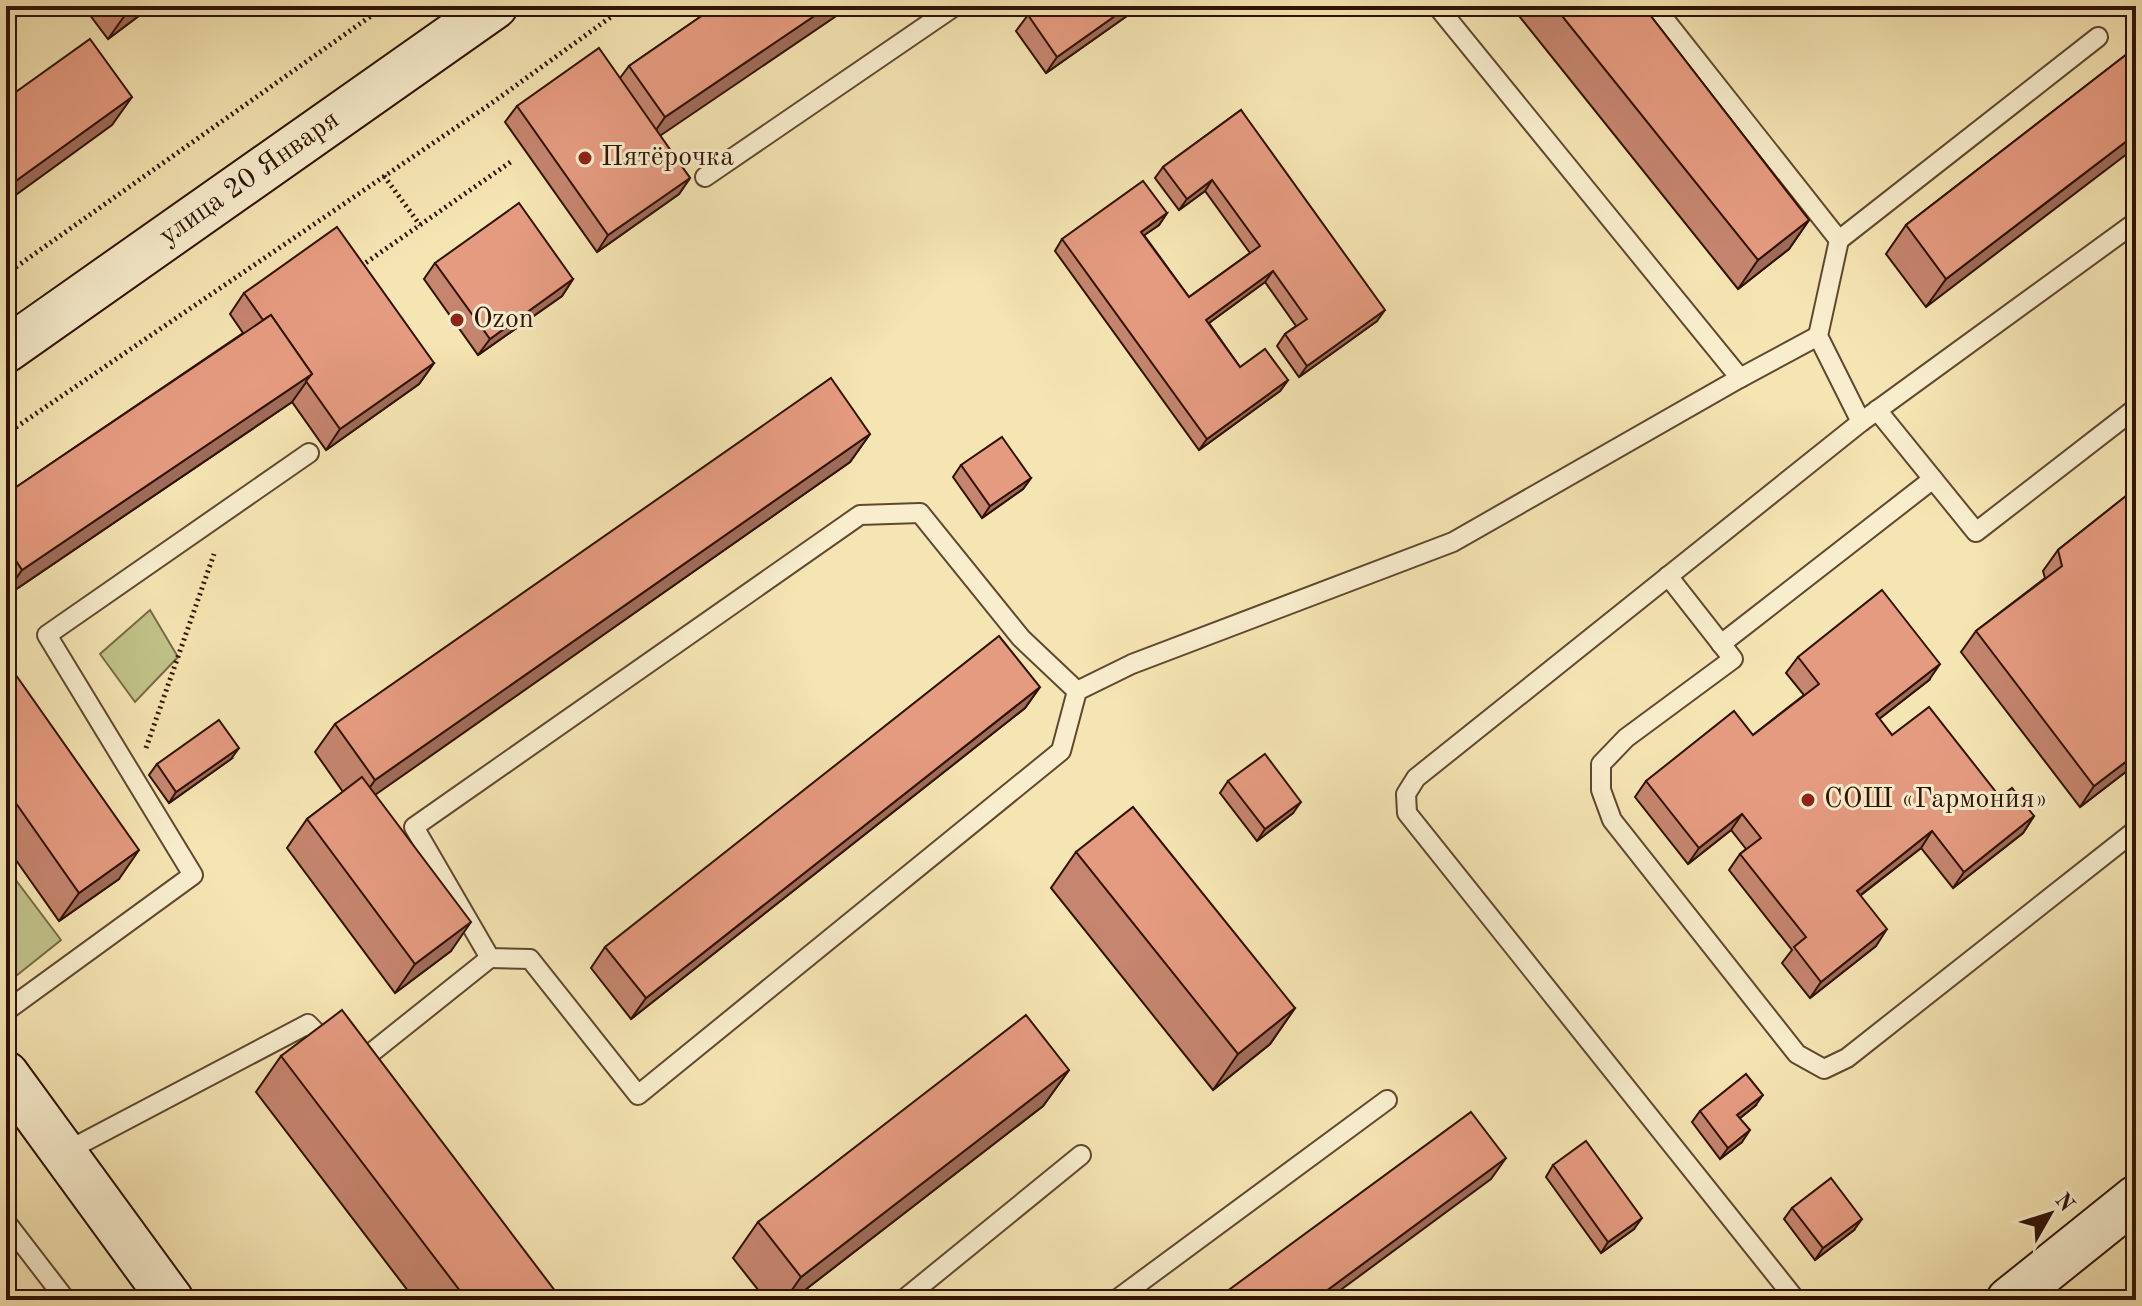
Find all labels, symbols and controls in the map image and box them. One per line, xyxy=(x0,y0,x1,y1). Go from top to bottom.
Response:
street label: улица 20 Января xyxy=(155,106,345,251)
place label: Пятёрочка xyxy=(601,144,734,172)
marker: Пятёрочка xyxy=(576,149,594,167)
place label: Ozon xyxy=(473,306,534,334)
marker: Ozon xyxy=(448,311,466,329)
place label: СОШ «Гармония» xyxy=(1824,786,2048,814)
marker: СОШ «Гармония» xyxy=(1799,791,1817,809)
north arrow xyxy=(2010,1174,2090,1254)
text: N xyxy=(2050,1189,2078,1216)

